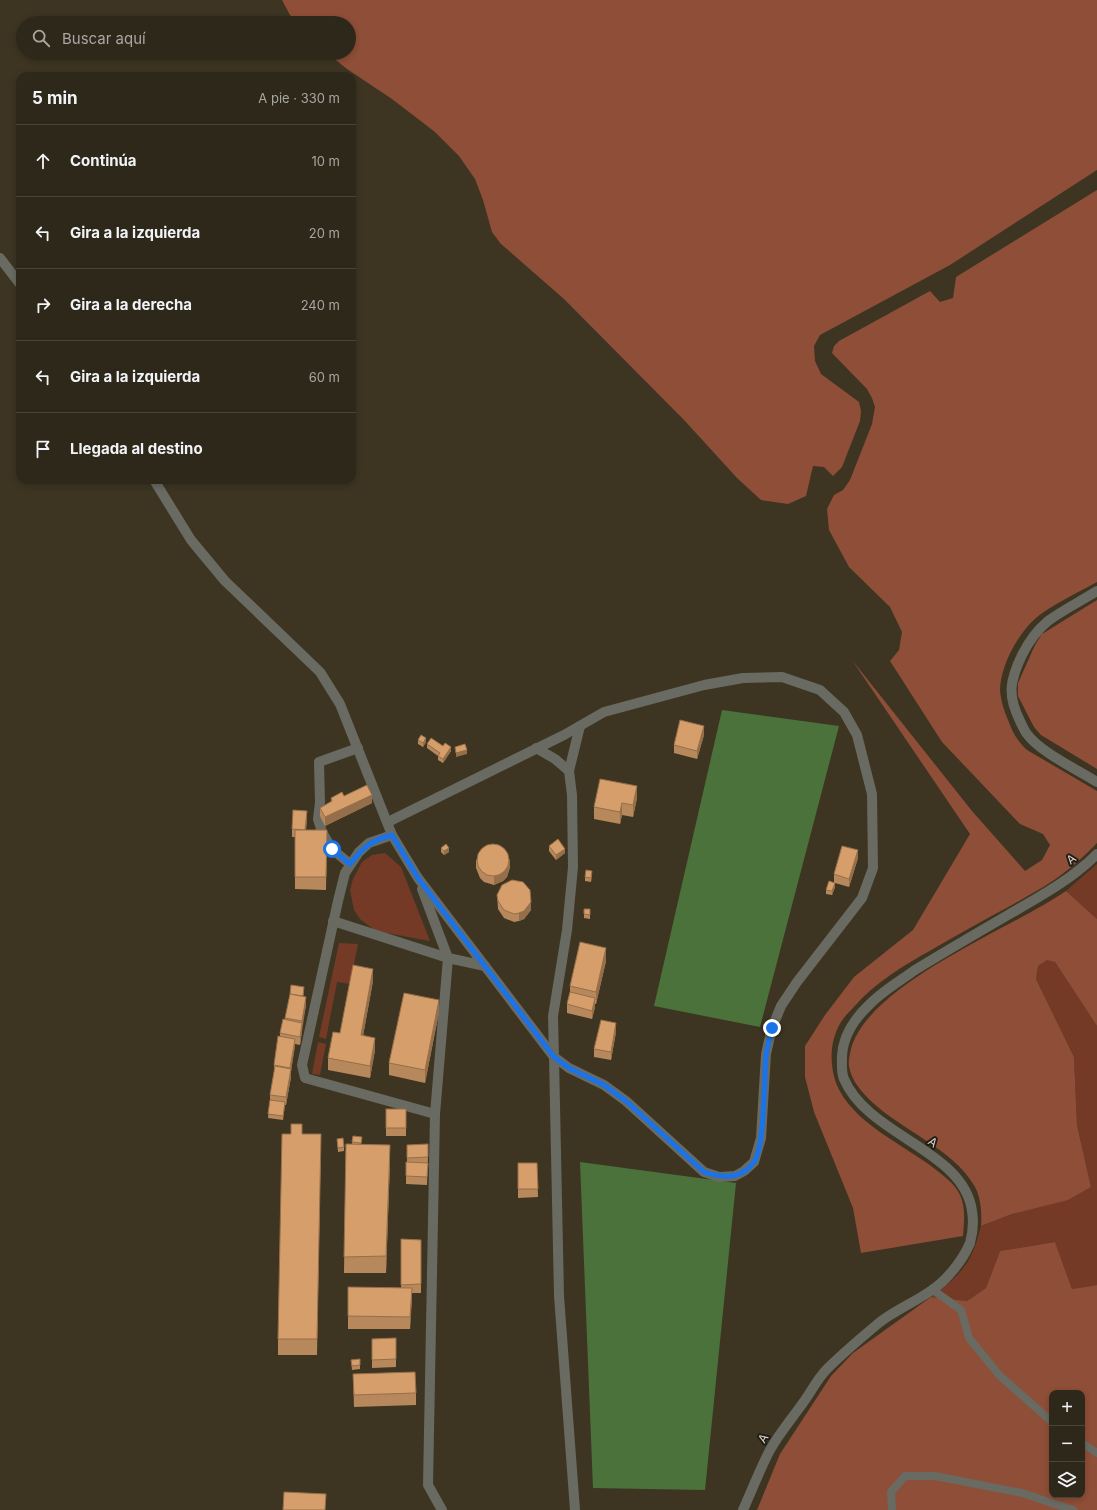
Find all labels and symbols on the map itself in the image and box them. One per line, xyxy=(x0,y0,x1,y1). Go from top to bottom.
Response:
route start xyxy=(323,840,341,858)
street label: A xyxy=(1063,851,1079,867)
route end xyxy=(763,1019,781,1037)
street label: A xyxy=(925,1133,941,1151)
street label: A xyxy=(754,1431,772,1445)

